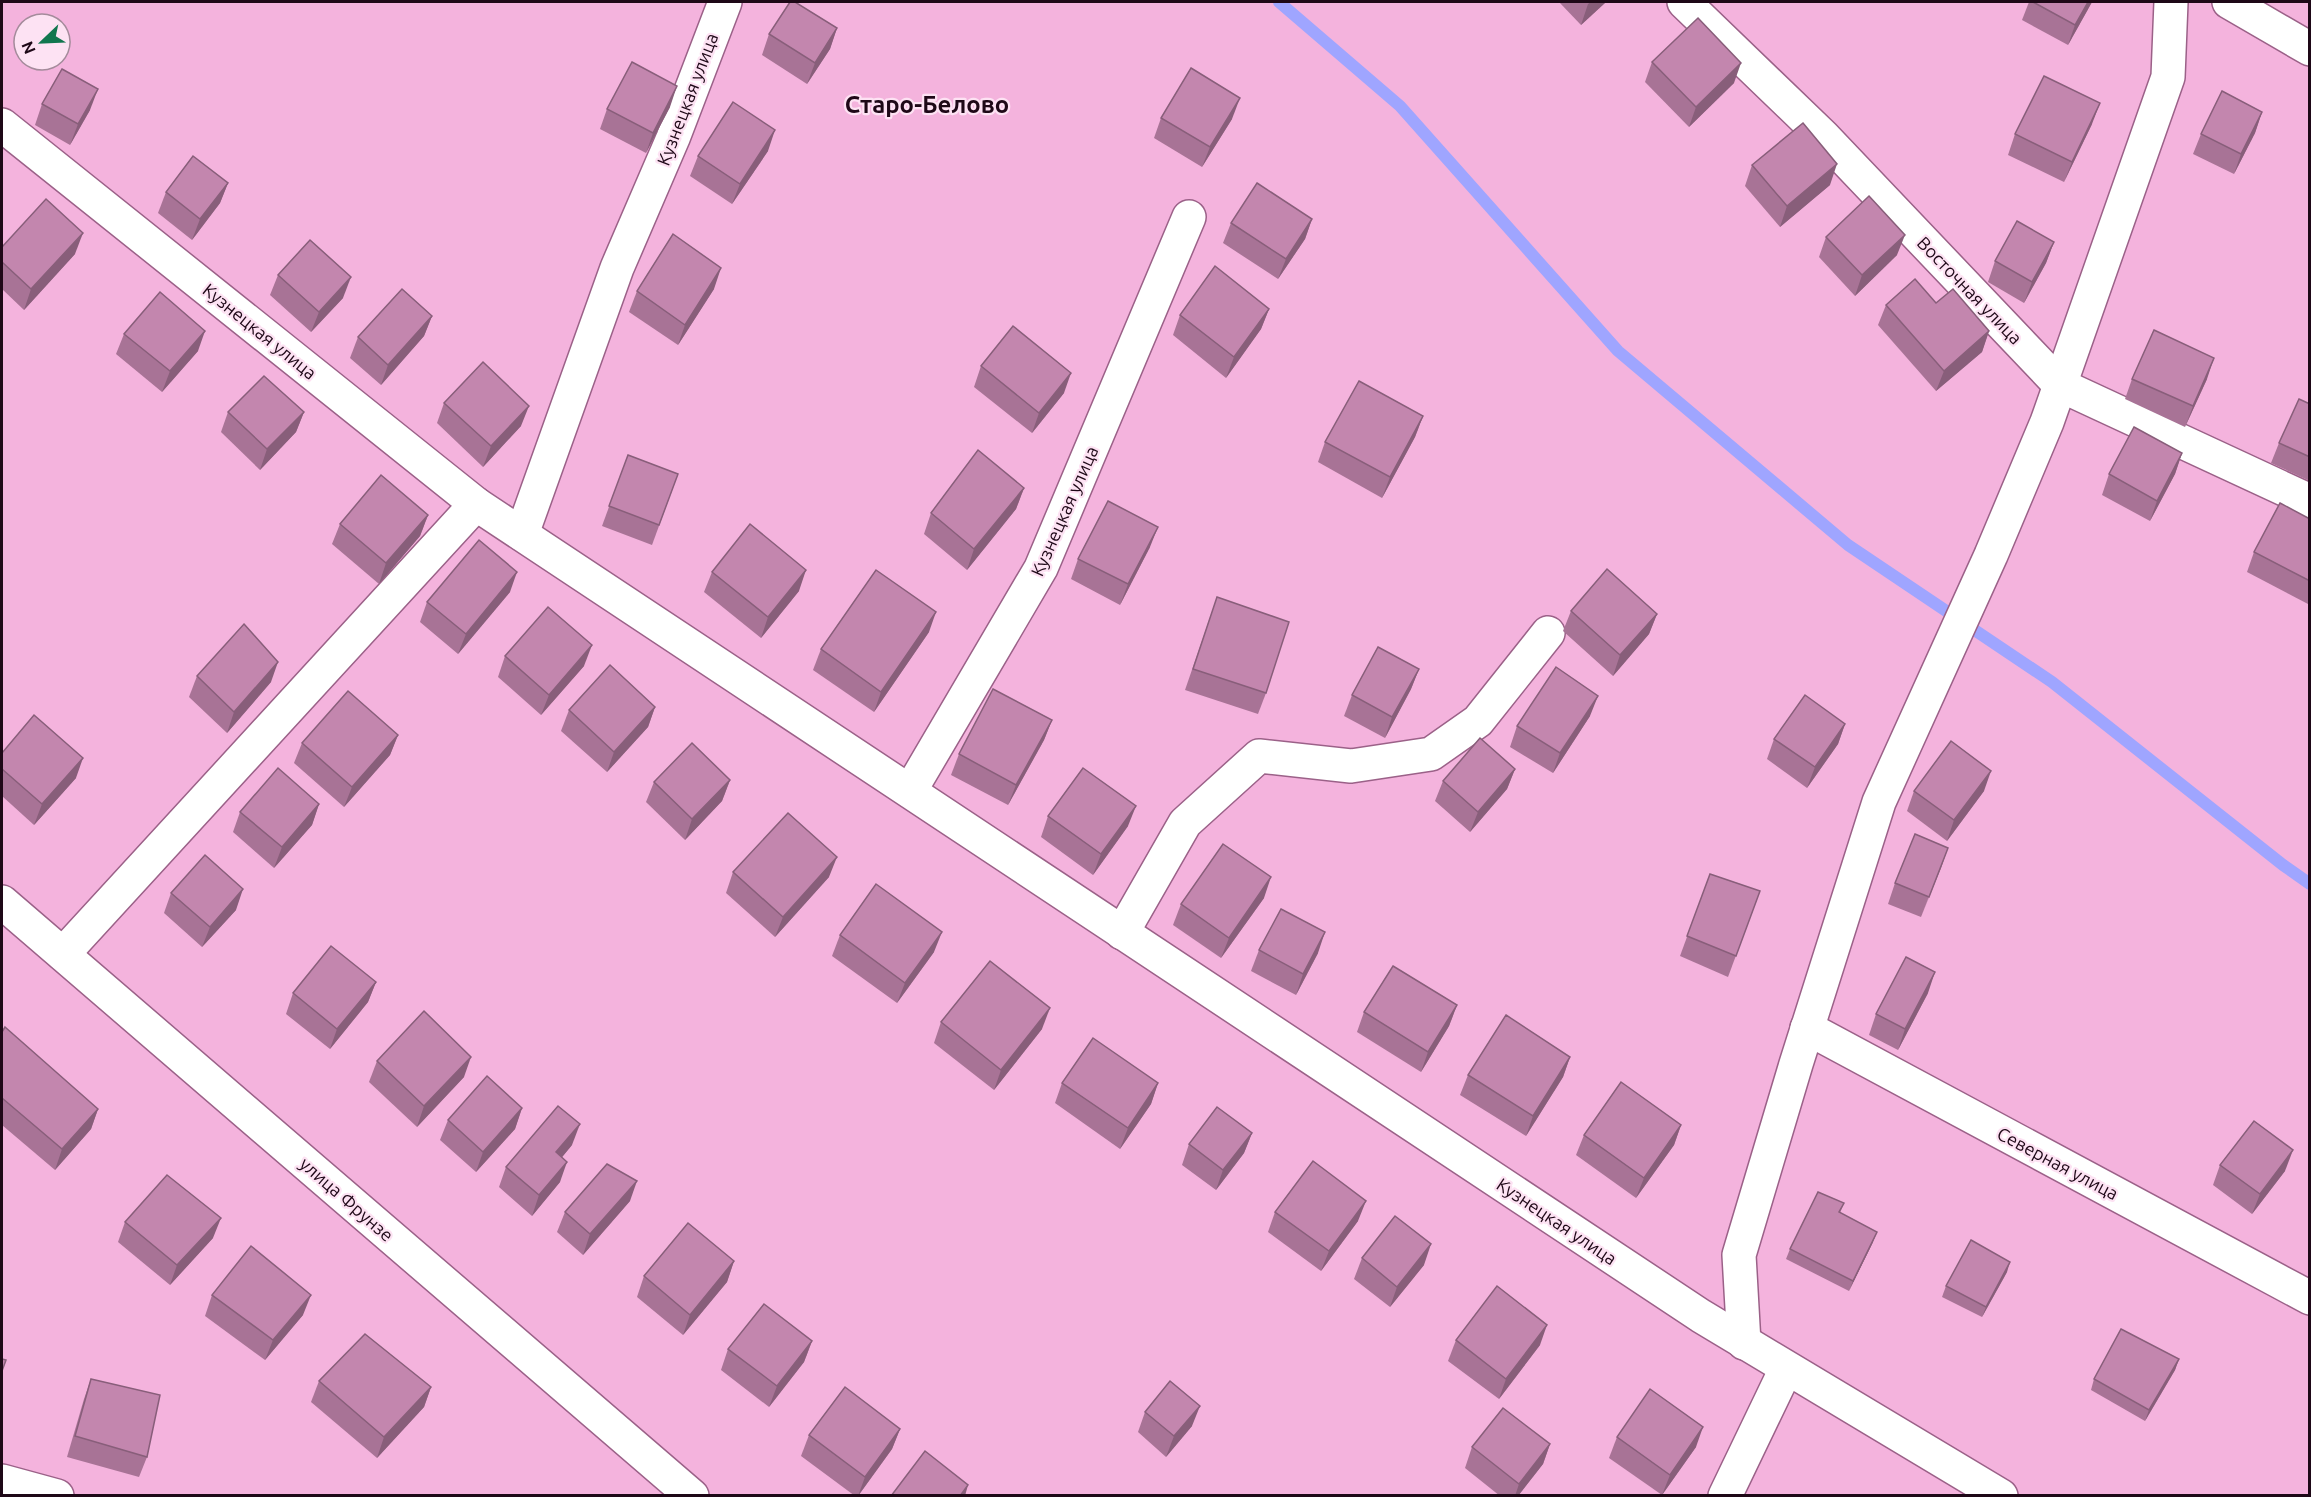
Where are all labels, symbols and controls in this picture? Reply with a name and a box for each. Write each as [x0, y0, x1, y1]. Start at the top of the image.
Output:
north arrow [12, 12, 72, 72]
street label: Кузнецкая улица [653, 30, 721, 168]
text: N [18, 39, 39, 57]
district label: Старо-Белово [845, 91, 1009, 118]
street label: Восточная улица [1914, 232, 2026, 348]
street label: Кузнецкая улица [199, 279, 321, 383]
street label: Кузнецкая улица [1026, 443, 1102, 579]
street label: Северная улица [1994, 1123, 2122, 1203]
street label: улица Фрунзе [296, 1153, 398, 1245]
street label: Кузнецкая улица [1493, 1174, 1621, 1268]

